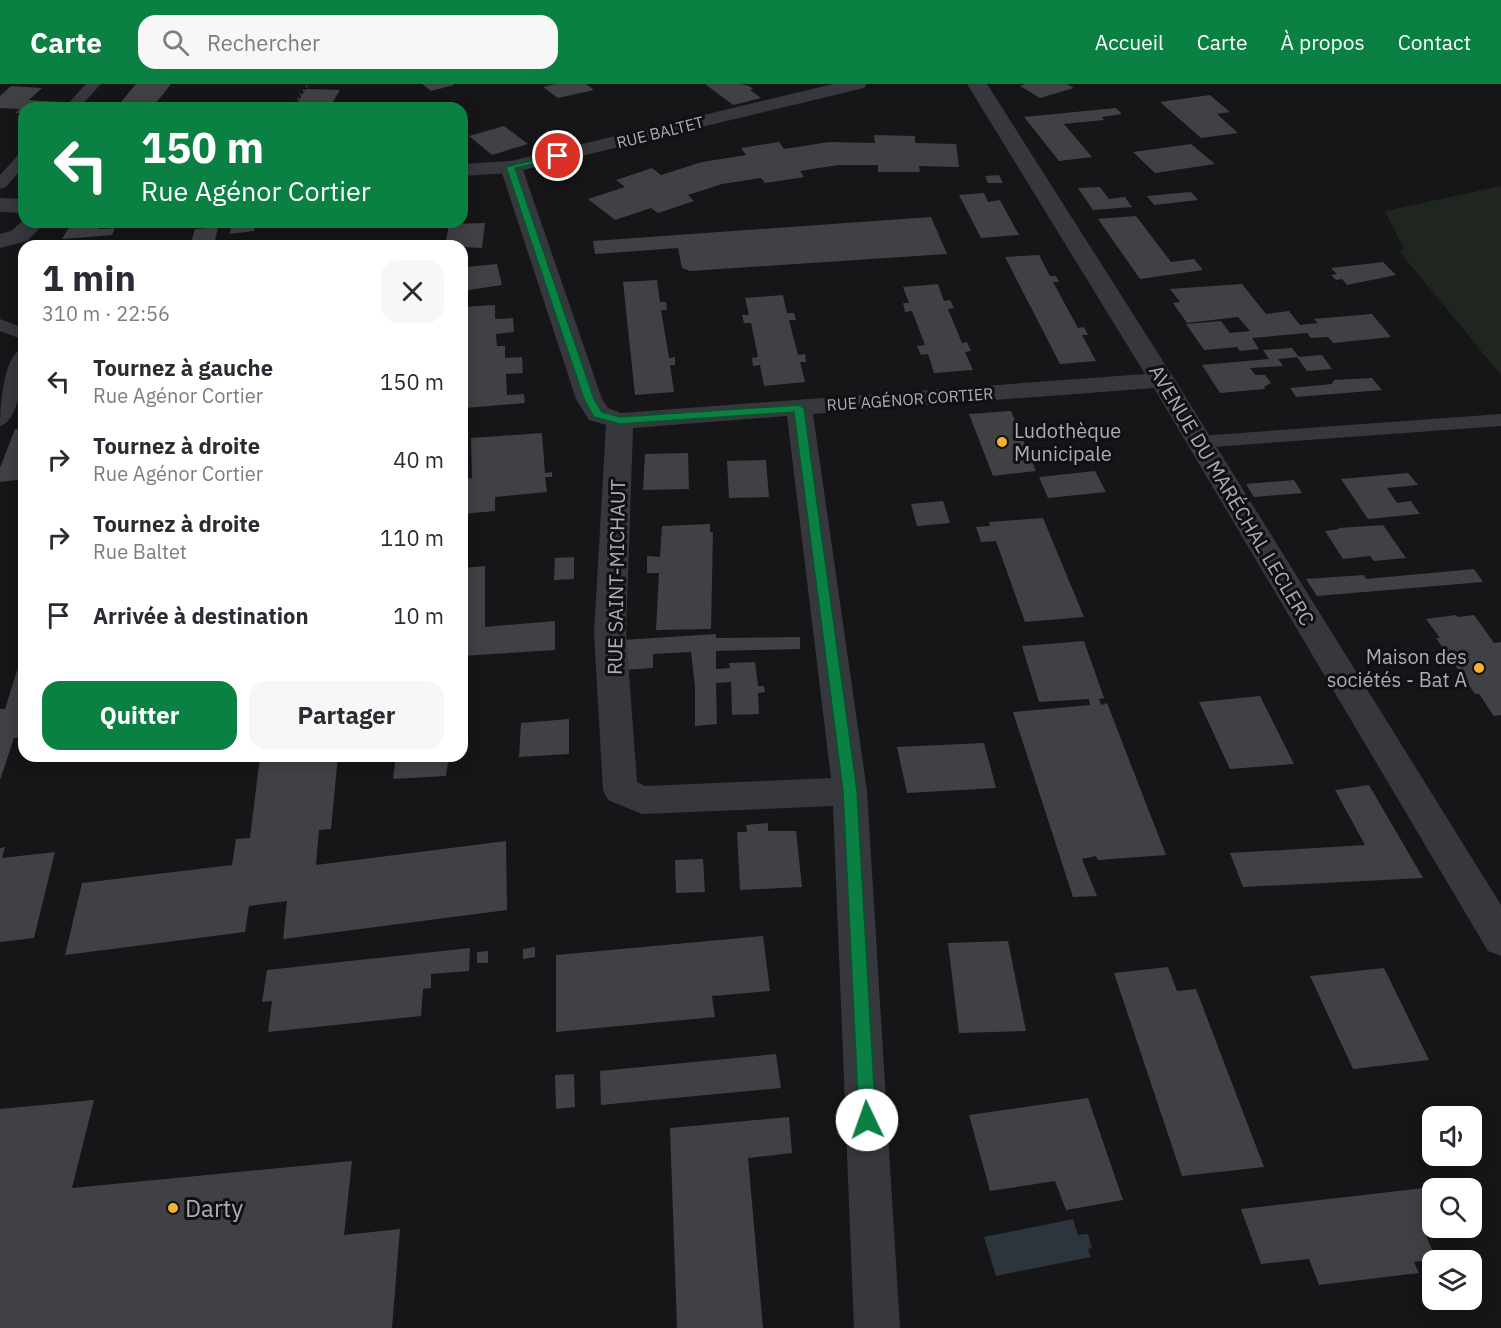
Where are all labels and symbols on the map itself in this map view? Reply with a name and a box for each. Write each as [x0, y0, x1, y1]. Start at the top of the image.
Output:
street label: RUE BALTET [614, 112, 706, 152]
pin [532, 130, 583, 181]
street label: AVENUE DU MARÉCHAL LECLERC [1143, 359, 1321, 631]
street label: RUE AGÉNOR CORTIER [826, 382, 994, 415]
place label: Ludothèque Municipale [1014, 417, 1121, 467]
marker: Ludothèque Municipale [995, 435, 1009, 449]
street label: RUE SAINT-MICHAUT [601, 479, 631, 675]
place label: Maison des sociétés - Bat A [1327, 643, 1467, 693]
marker: Maison des sociétés - Bat A [1472, 661, 1486, 675]
position arrow [835, 1088, 899, 1152]
place label: Darty [185, 1192, 243, 1224]
marker: Darty [166, 1201, 180, 1215]

